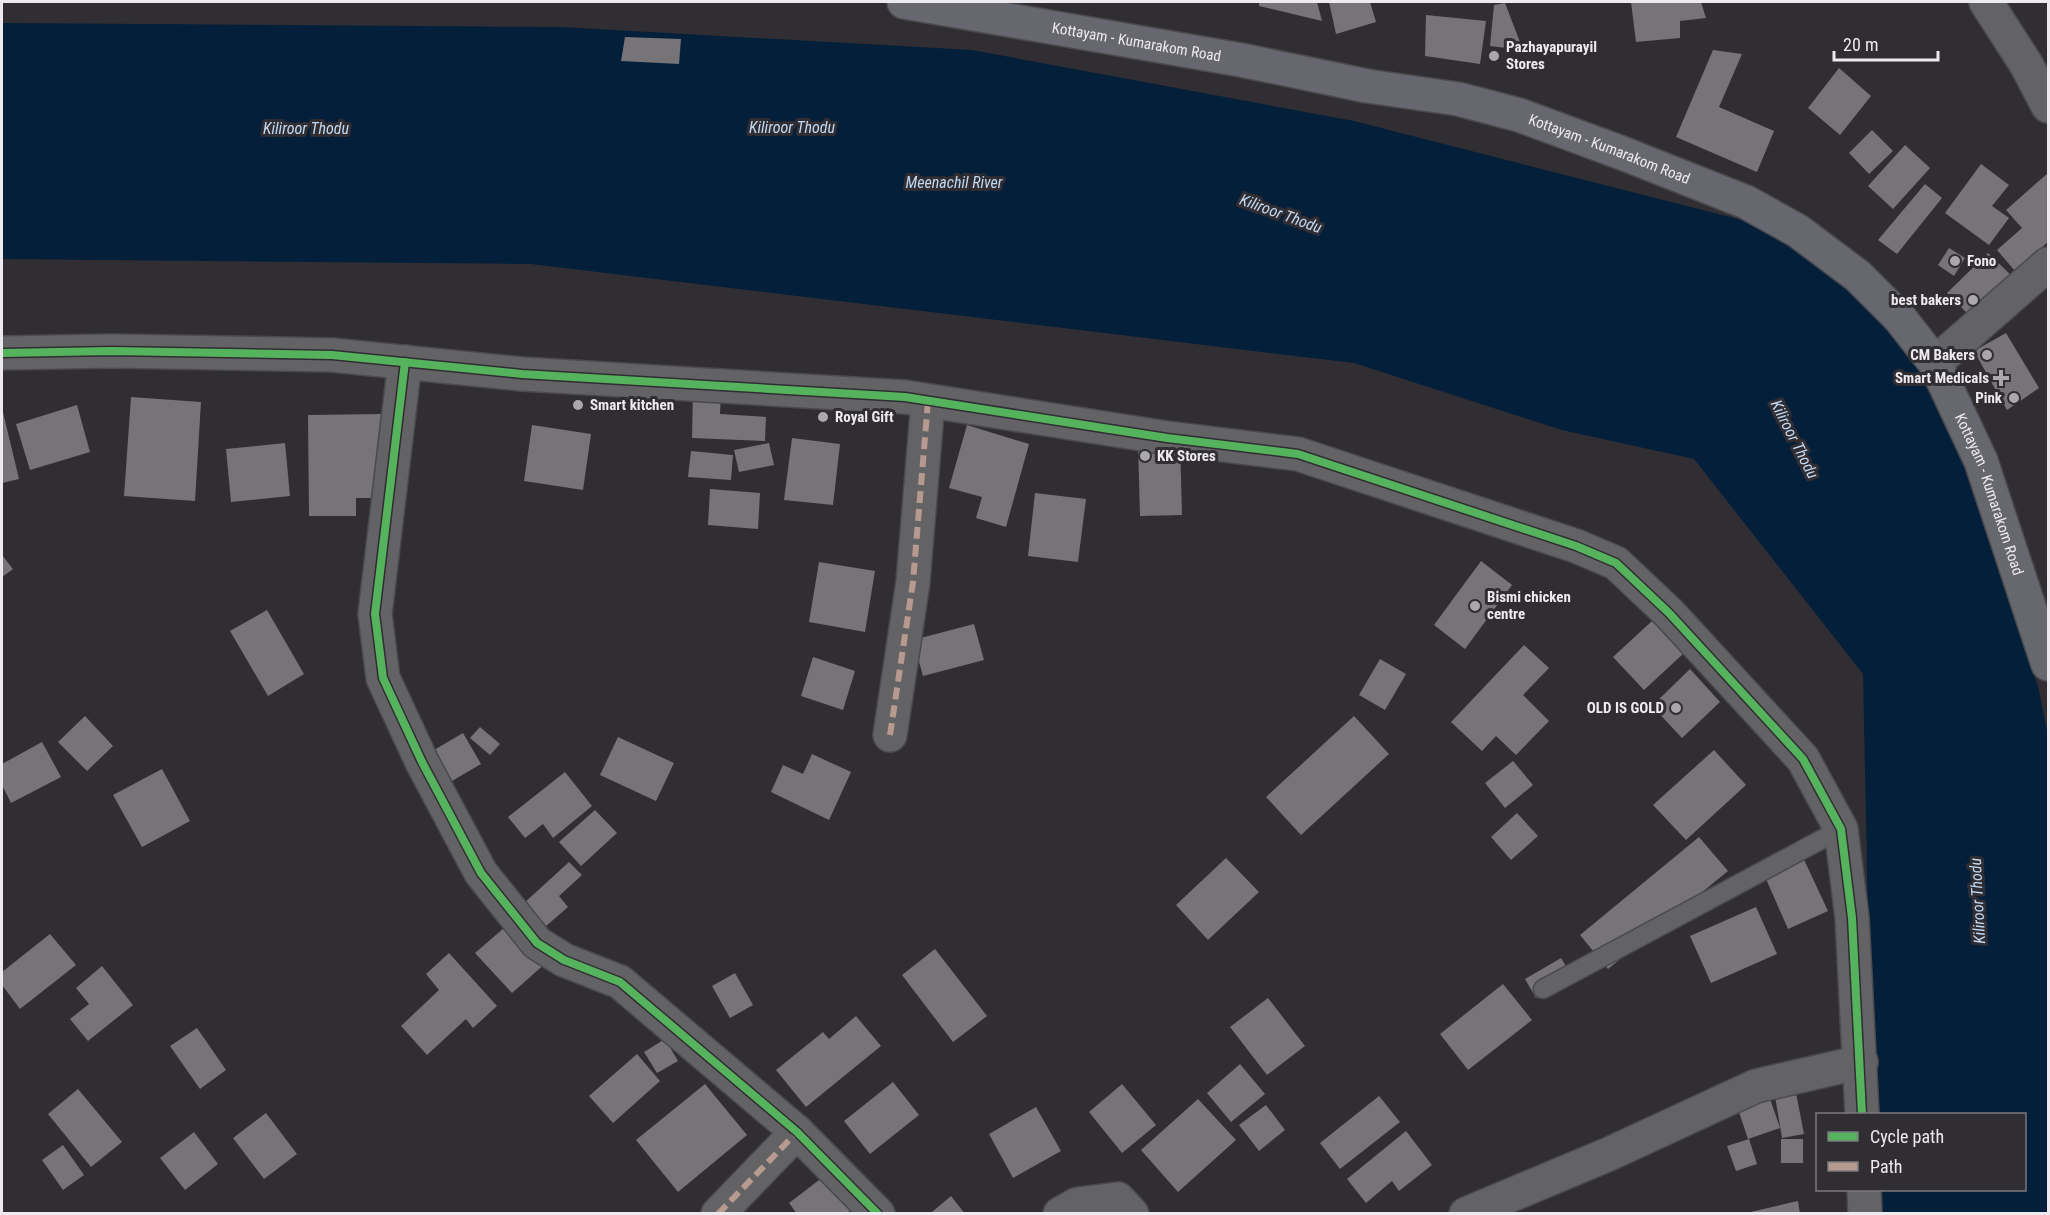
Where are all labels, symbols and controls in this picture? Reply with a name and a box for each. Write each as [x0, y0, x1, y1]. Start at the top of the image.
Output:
street label: Kottayam - Kumarakom Road [1051, 19, 1222, 65]
scale bar [1834, 24, 1938, 62]
text: 20 m [1843, 34, 1878, 55]
place label: Pazhayapurayil Stores [1506, 38, 1597, 73]
marker: Pazhayapurayil Stores [1487, 49, 1501, 63]
street label: Kottayam - Kumarakom Road [1526, 110, 1692, 188]
water label: Kiliroor Thodu [749, 118, 835, 137]
water label: Kiliroor Thodu [263, 119, 349, 138]
water label: Meenachil River [906, 173, 1004, 192]
water label: Kiliroor Thodu [1237, 190, 1325, 237]
place label: Fono [1967, 252, 1996, 270]
marker: Fono [1948, 254, 1962, 268]
place label: best bakers [1891, 291, 1961, 309]
marker: best bakers [1966, 293, 1980, 307]
place label: CM Bakers [1910, 346, 1975, 364]
marker: CM Bakers [1980, 348, 1994, 362]
place label: Smart Medicals [1895, 369, 1989, 387]
marker: Smart Medicals [1994, 371, 2008, 385]
place label: Pink [1975, 389, 2003, 407]
marker: Pink [2007, 391, 2021, 405]
place label: Smart kitchen [590, 396, 674, 414]
water label: Kiliroor Thodu [1767, 397, 1823, 482]
marker: Smart kitchen [571, 398, 585, 412]
place label: Royal Gift [835, 408, 894, 426]
marker: Royal Gift [816, 410, 830, 424]
street label: Kottayam - Kumarakom Road [1951, 411, 2027, 577]
place label: KK Stores [1157, 447, 1216, 465]
marker: KK Stores [1138, 449, 1152, 463]
place label: Bismi chicken centre [1487, 588, 1571, 623]
marker: Bismi chicken centre [1468, 599, 1482, 613]
place label: OLD IS GOLD [1587, 699, 1664, 717]
marker: OLD IS GOLD [1669, 701, 1683, 715]
water label: Kiliroor Thodu [1966, 857, 1989, 944]
legend [1816, 1113, 2026, 1191]
text: Cycle path [1870, 1126, 1944, 1147]
text: Path [1870, 1156, 1903, 1177]

